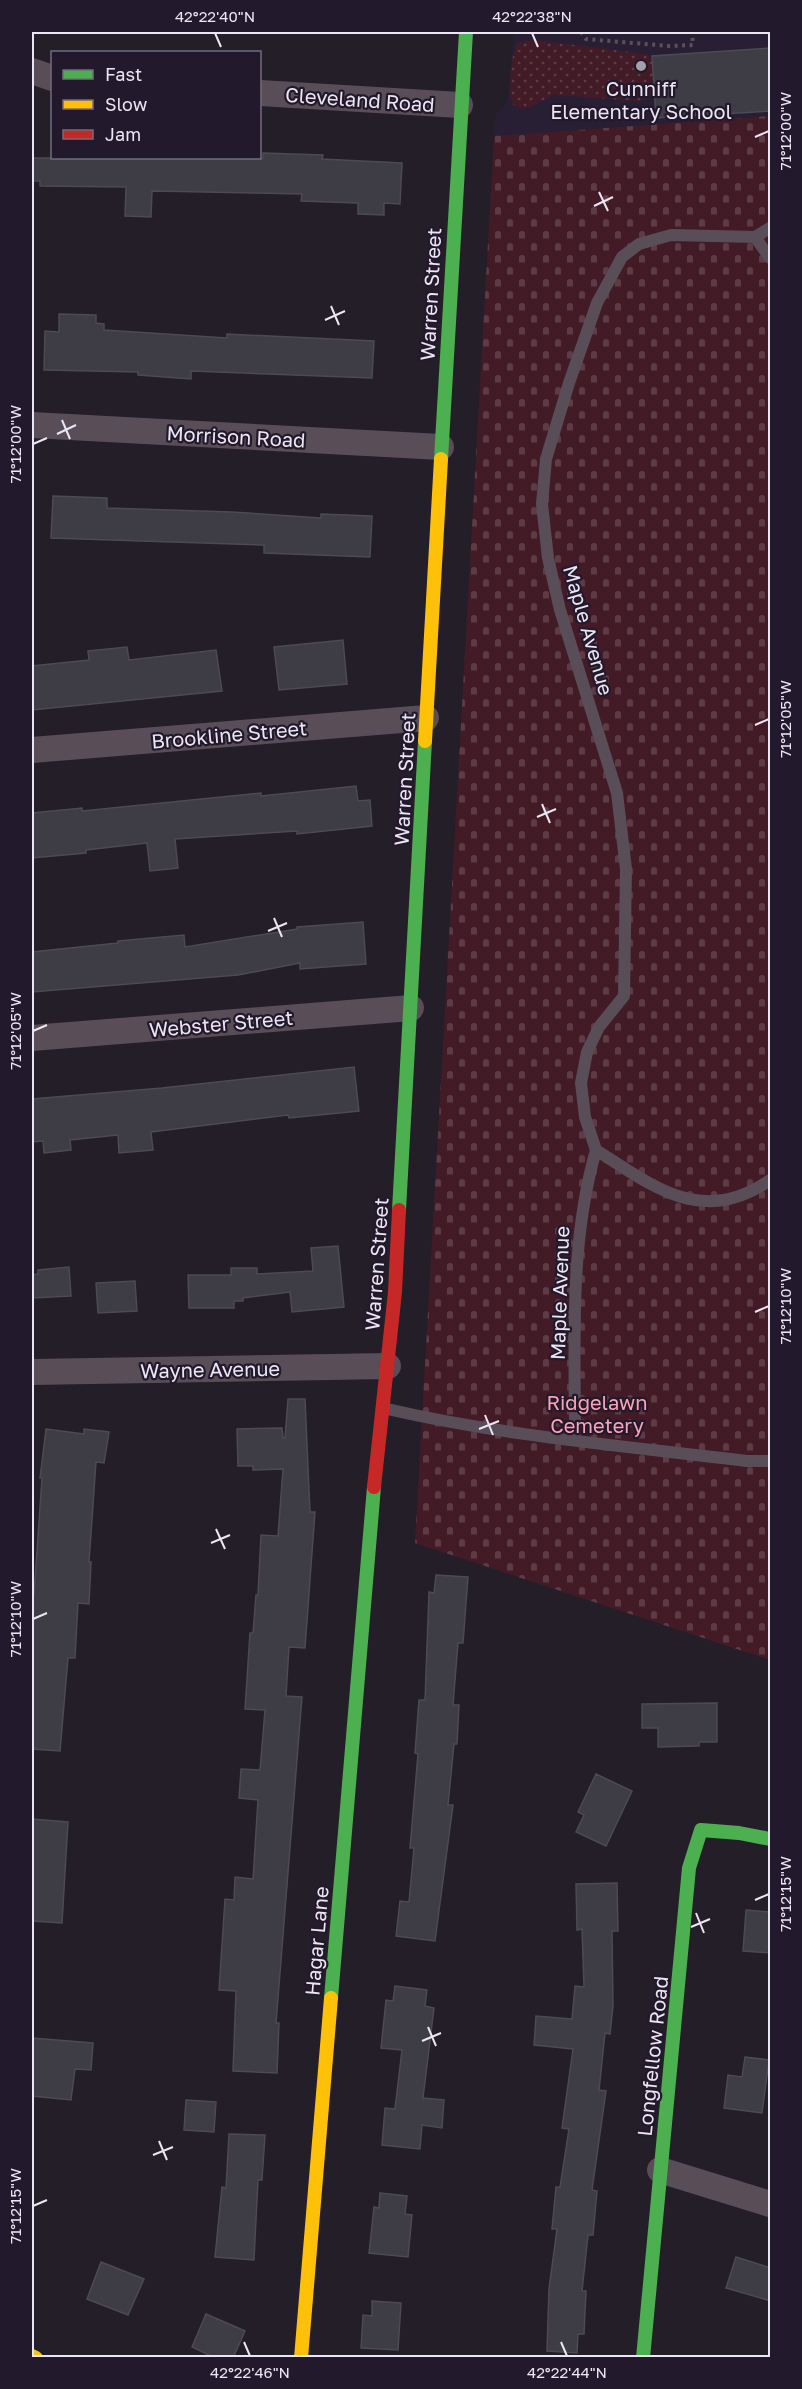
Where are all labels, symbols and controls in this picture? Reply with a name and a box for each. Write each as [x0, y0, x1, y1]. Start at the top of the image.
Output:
text: 42°22'40"N [175, 7, 255, 25]
text: 42°22'38"N [492, 7, 572, 25]
legend [51, 51, 261, 159]
marker: Cunniff Elementary School [634, 59, 648, 73]
text: Fast [105, 63, 142, 85]
place label: Cunniff Elementary School [550, 76, 732, 123]
street label: Cleveland Road [284, 82, 436, 116]
text: 71°12'00"W [776, 92, 794, 170]
text: Slow [105, 93, 148, 115]
text: Jam [105, 123, 141, 145]
street label: Warren Street [415, 227, 445, 361]
text: 71°12'00"W [6, 405, 24, 483]
street label: Morrison Road [166, 420, 306, 452]
street label: Maple Avenue [559, 562, 619, 698]
text: 71°12'05"W [776, 680, 794, 758]
street label: Warren Street [389, 712, 419, 846]
street label: Brookline Street [150, 715, 308, 753]
text: 71°12'05"W [6, 992, 24, 1070]
street label: Webster Street [148, 1005, 294, 1041]
street label: Warren Street [359, 1197, 393, 1331]
street label: Maple Avenue [545, 1226, 573, 1360]
text: 71°12'10"W [776, 1268, 794, 1344]
street label: Wayne Avenue [140, 1356, 280, 1382]
park label: Ridgelawn Cemetery [546, 1390, 648, 1437]
text: 71°12'10"W [6, 1581, 24, 1657]
text: 71°12'15"W [776, 1856, 794, 1932]
street label: Hagar Lane [299, 1885, 333, 1997]
street label: Longfellow Road [632, 1975, 672, 2137]
text: 71°12'15"W [6, 2168, 24, 2244]
text: 42°22'46"N [210, 2363, 290, 2381]
text: 42°22'44"N [527, 2363, 607, 2381]

